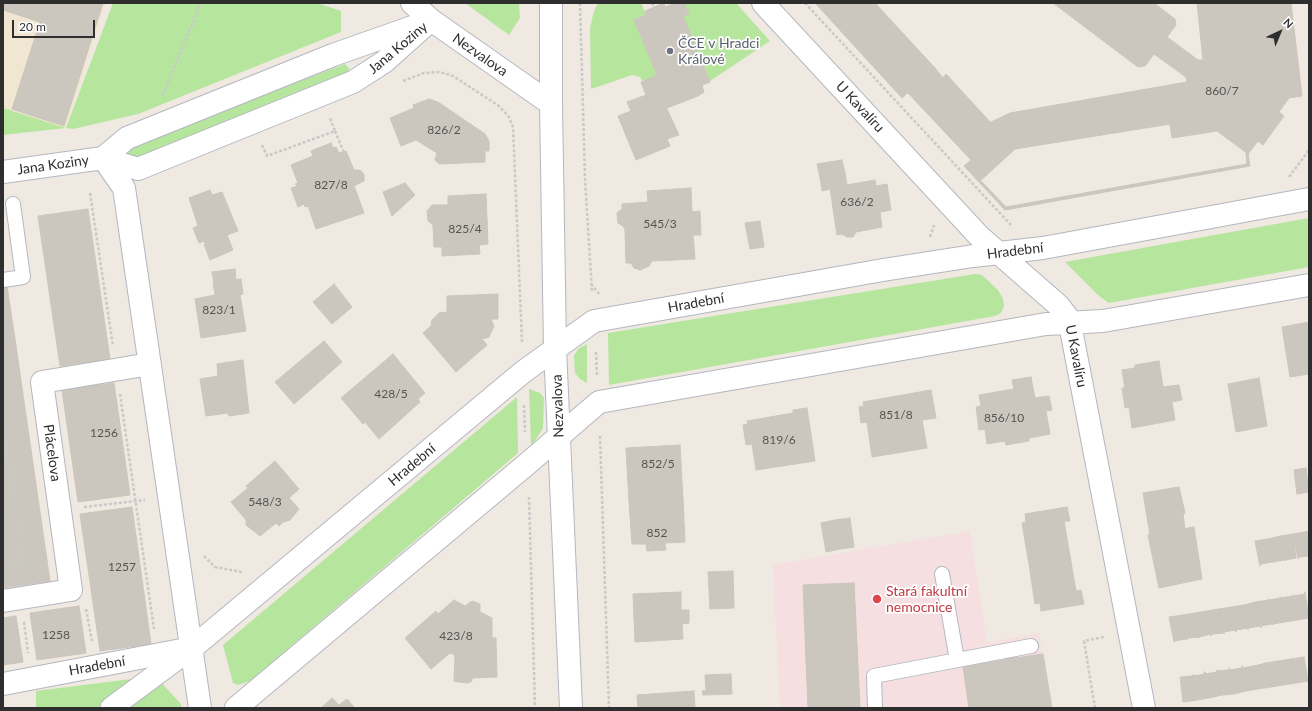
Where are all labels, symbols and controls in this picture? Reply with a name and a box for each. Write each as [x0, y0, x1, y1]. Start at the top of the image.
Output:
scale bar [14, 12, 97, 38]
north arrow [1260, 12, 1300, 52]
text: N [1281, 15, 1296, 31]
street label: Jana Koziny [365, 18, 431, 78]
text: 20 m [19, 19, 46, 34]
street label: Nezvalova [449, 30, 511, 80]
place label: ČCE v Hradci Králové [678, 35, 759, 68]
marker: ČCE v Hradci Králové [665, 46, 675, 56]
street label: U Kavalíru [832, 78, 888, 136]
house number: 860/7 [1205, 84, 1239, 98]
house number: 826/2 [427, 123, 461, 137]
street label: Jana Koziny [16, 152, 90, 178]
house number: 827/8 [314, 178, 348, 192]
house number: 636/2 [840, 195, 874, 209]
house number: 545/3 [643, 217, 677, 231]
house number: 825/4 [448, 222, 482, 236]
street label: Hradební [986, 239, 1044, 263]
street label: Hradební [667, 290, 725, 316]
house number: 823/1 [202, 303, 236, 317]
street label: U Kavalíru [1062, 323, 1090, 389]
street label: Nezvalova [549, 374, 567, 438]
house number: 428/5 [374, 387, 408, 401]
house number: 851/8 [879, 408, 913, 422]
house number: 856/10 [984, 411, 1024, 425]
street label: Plácelova [40, 423, 64, 483]
house number: 1256 [90, 426, 118, 440]
house number: 819/6 [762, 433, 796, 447]
street label: Hradební [385, 440, 439, 490]
house number: 852/5 [641, 457, 675, 471]
house number: 548/3 [248, 495, 282, 509]
house number: 852 [647, 526, 667, 540]
house number: 1257 [108, 560, 136, 574]
place label: Stará fakultní nemocnice [886, 583, 967, 616]
marker: Stará fakultní nemocnice [871, 593, 883, 605]
house number: 1258 [42, 628, 70, 642]
house number: 423/8 [439, 629, 473, 643]
street label: Hradební [68, 653, 126, 679]

